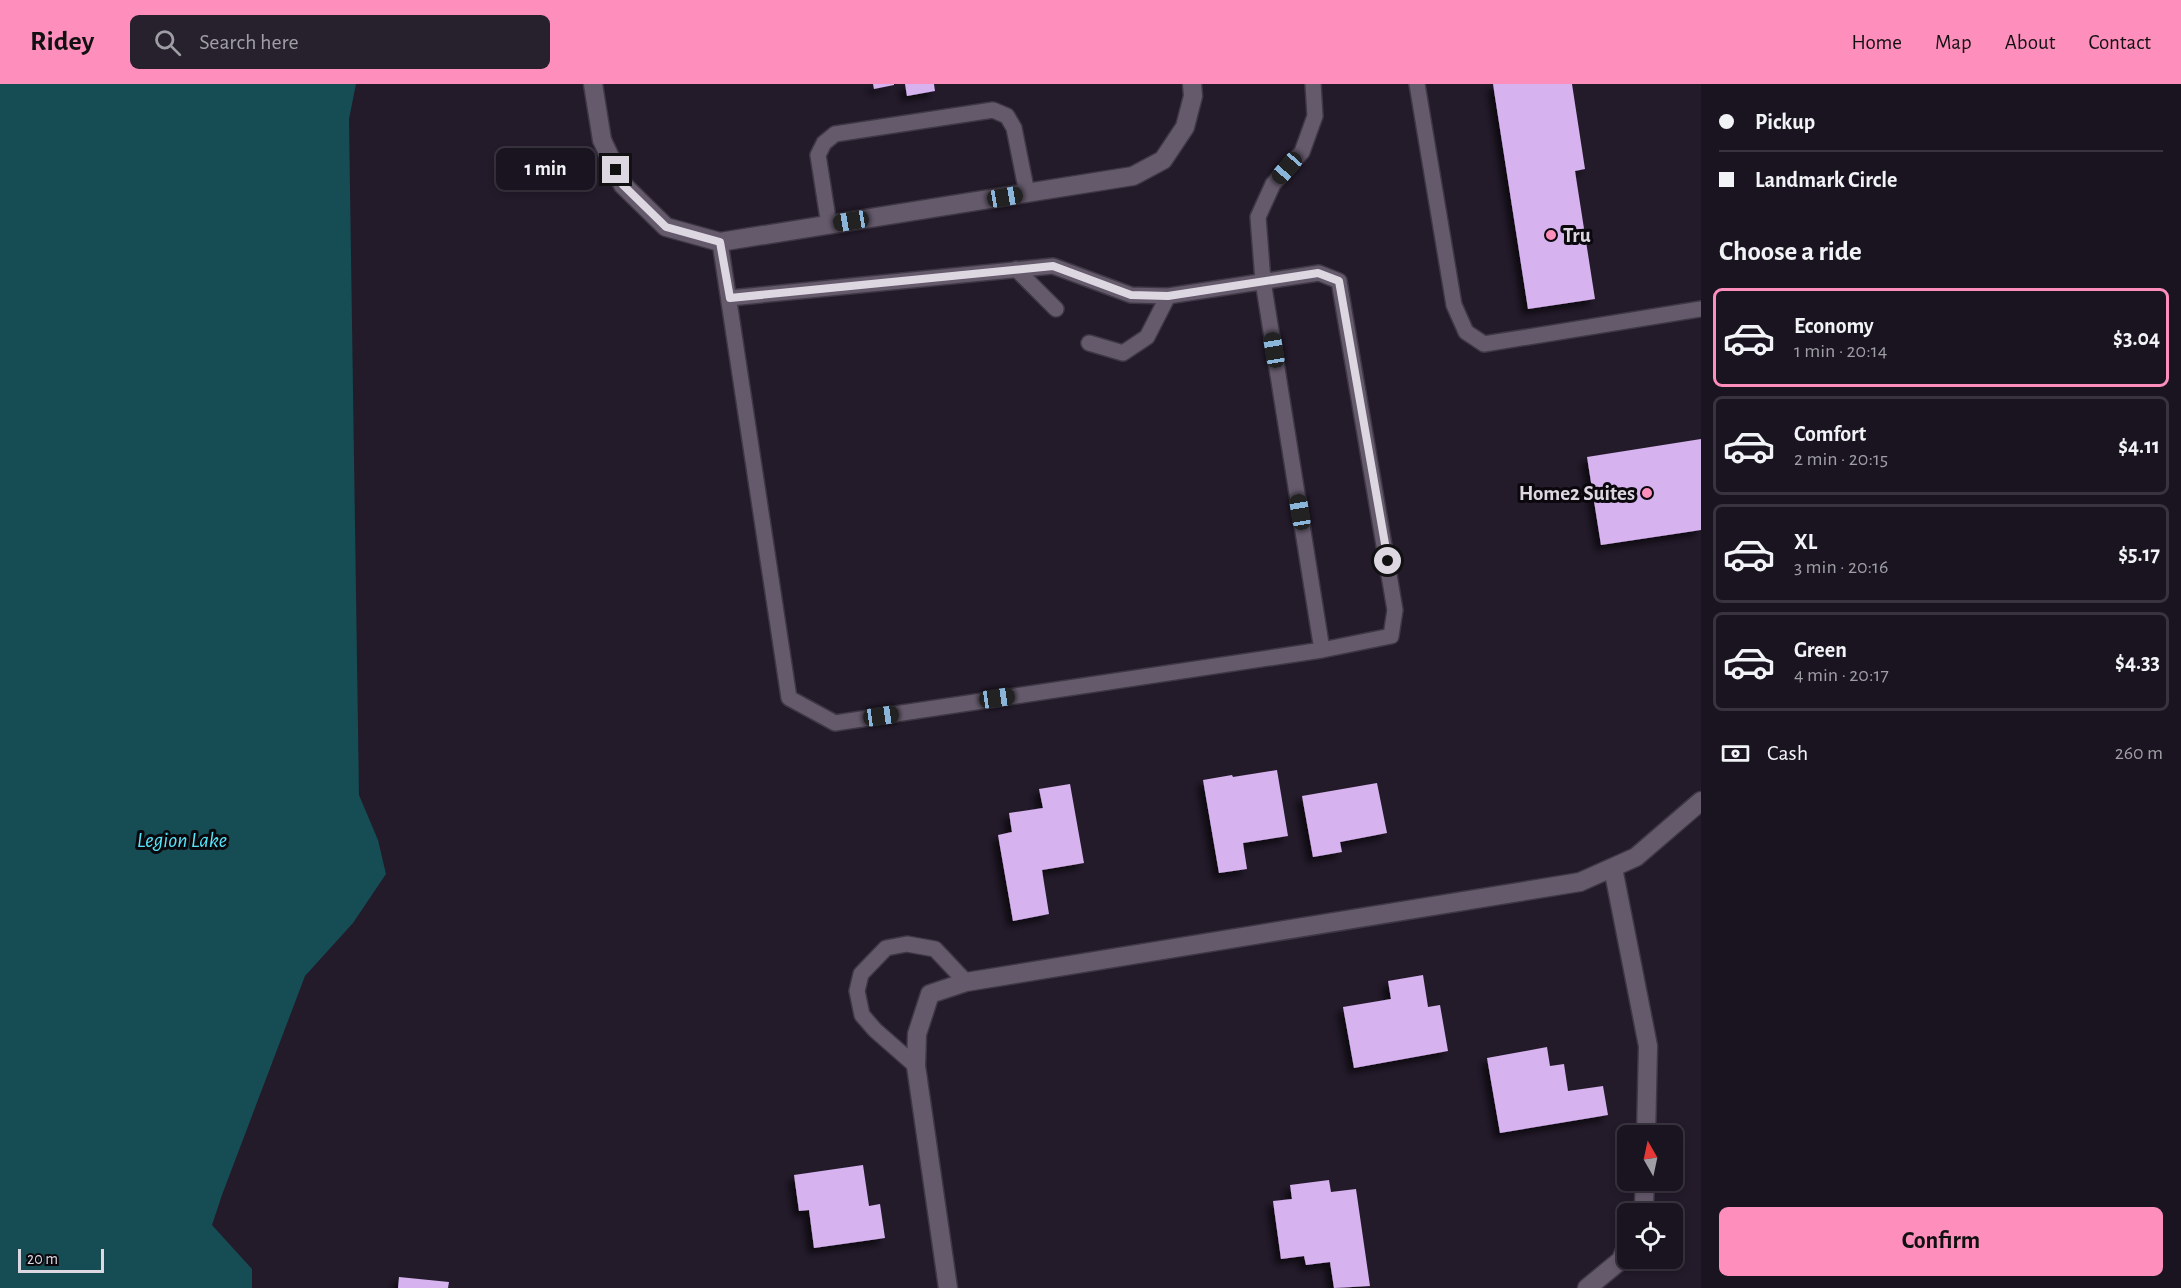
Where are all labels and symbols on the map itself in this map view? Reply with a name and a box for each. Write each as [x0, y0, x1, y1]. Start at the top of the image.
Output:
callout: 1 min [496, 149, 595, 191]
car [1268, 149, 1306, 187]
route end [602, 156, 629, 183]
car [986, 185, 1024, 209]
car [832, 209, 870, 233]
place label: Tru [1563, 225, 1591, 246]
marker: Tru [1544, 228, 1558, 242]
car [1262, 331, 1286, 369]
place label: Home2 Suites [1519, 483, 1635, 504]
marker: Home2 Suites [1640, 486, 1654, 500]
car [1288, 493, 1312, 531]
route start [1374, 547, 1401, 574]
car [978, 687, 1016, 709]
car [862, 705, 900, 727]
water label: Legion Lake [137, 829, 227, 851]
north arrow [1617, 1125, 1683, 1191]
scale bar [18, 1246, 104, 1274]

